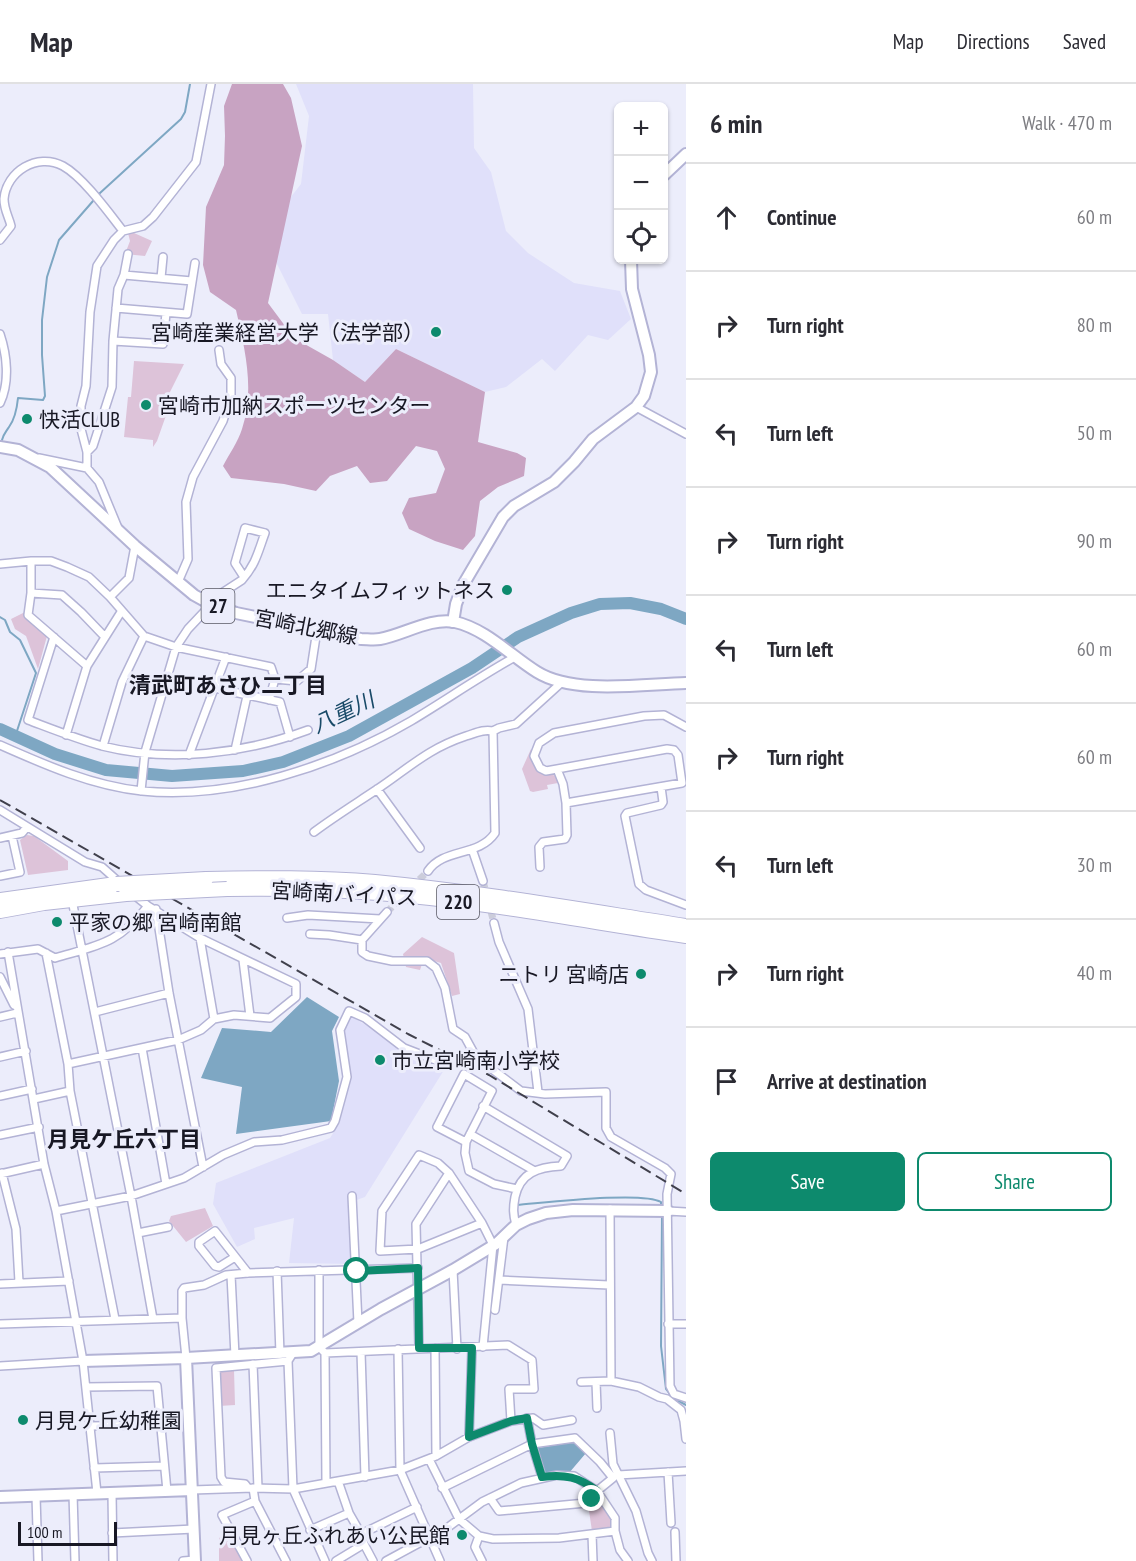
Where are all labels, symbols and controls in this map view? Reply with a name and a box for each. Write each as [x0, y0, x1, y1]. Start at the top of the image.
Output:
text: Map [30, 23, 73, 60]
text: Map [893, 28, 924, 55]
text: Directions [957, 28, 1030, 55]
text: Saved [1063, 28, 1106, 55]
map controls [614, 102, 668, 264]
button: + [614, 102, 668, 156]
text: 6 min [710, 107, 763, 140]
text: Walk · 470 m [1022, 110, 1112, 136]
button: − [614, 156, 668, 210]
icon: ahead [710, 201, 743, 234]
text: Continue [767, 203, 837, 231]
text: 60 m [1077, 204, 1112, 230]
button: locate [614, 210, 668, 264]
icon: right [710, 309, 743, 342]
text: Turn right [767, 311, 844, 339]
text: 80 m [1077, 312, 1112, 338]
place label: 宮崎産業経営大学（法学部） [151, 319, 424, 346]
marker: 宮崎産業経営大学（法学部） [429, 325, 443, 339]
place label: 宮崎市加納スポーツセンター [158, 392, 431, 419]
marker: 宮崎市加納スポーツセンター [139, 398, 153, 412]
place label: 快活CLUB [39, 406, 120, 433]
marker: 快活CLUB [20, 412, 34, 426]
icon: left [710, 417, 743, 450]
text: Turn left [767, 419, 833, 447]
text: 50 m [1077, 420, 1112, 446]
icon: right [710, 525, 743, 558]
text: Turn right [767, 527, 844, 555]
text: 90 m [1077, 528, 1112, 554]
place label: エニタイムフィットネス [266, 577, 495, 604]
marker: エニタイムフィットネス [500, 583, 514, 597]
road number: 27 [202, 589, 234, 623]
street label: 宮崎北郷線 [252, 604, 360, 650]
icon: left [710, 633, 743, 666]
text: Turn left [767, 635, 833, 663]
text: 60 m [1077, 636, 1112, 662]
district label: 清武町あさひ二丁目 [129, 671, 327, 699]
water label: 八重川 [307, 685, 381, 739]
icon: right [710, 741, 743, 774]
text: Turn right [767, 743, 844, 771]
text: 60 m [1077, 744, 1112, 770]
icon: left [710, 849, 743, 882]
text: Turn left [767, 851, 833, 879]
text: 30 m [1077, 852, 1112, 878]
street label: 宮崎南バイパス [270, 877, 418, 911]
road number: 220 [437, 885, 479, 919]
place label: 平家の郷 宮崎南館 [69, 909, 241, 936]
marker: 平家の郷 宮崎南館 [50, 915, 64, 929]
icon: right [710, 957, 743, 990]
text: Turn right [767, 959, 844, 987]
text: 40 m [1077, 960, 1112, 986]
place label: ニトリ 宮崎店 [499, 961, 629, 988]
marker: ニトリ 宮崎店 [634, 967, 648, 981]
place label: 市立宮崎南小学校 [392, 1047, 560, 1074]
marker: 市立宮崎南小学校 [373, 1053, 387, 1067]
icon: arrive [710, 1065, 743, 1098]
text: Arrive at destination [767, 1067, 927, 1095]
district label: 月見ケ丘六丁目 [47, 1125, 201, 1153]
button: Save [710, 1152, 905, 1211]
button: Share [917, 1152, 1112, 1211]
route start [343, 1257, 369, 1283]
place label: 月見ケ丘幼稚園 [35, 1407, 182, 1434]
marker: 月見ケ丘幼稚園 [16, 1413, 30, 1427]
route end [578, 1485, 604, 1511]
scale bar [18, 1519, 117, 1546]
text: 100 m [27, 1522, 62, 1542]
place label: 月見ヶ丘ふれあい公民館 [219, 1522, 450, 1549]
marker: 月見ヶ丘ふれあい公民館 [455, 1528, 469, 1542]

